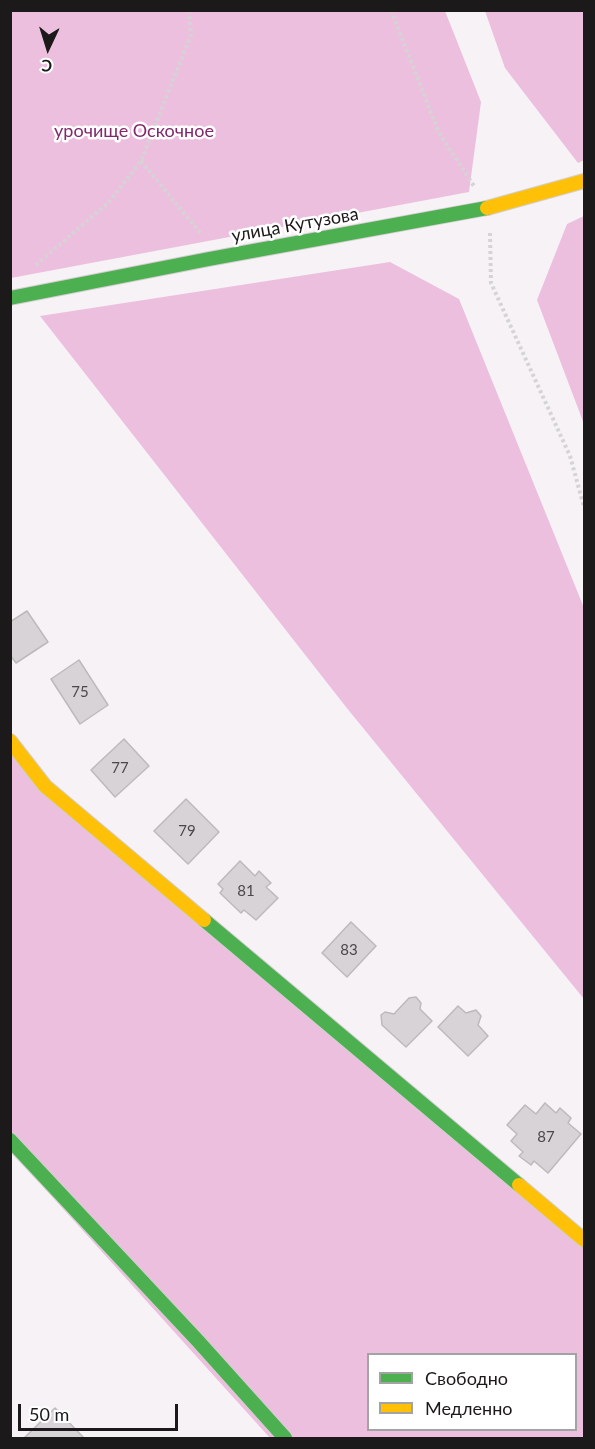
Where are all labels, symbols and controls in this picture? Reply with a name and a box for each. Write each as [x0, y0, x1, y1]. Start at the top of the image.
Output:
north arrow [18, 18, 78, 78]
text: С [41, 57, 53, 76]
park label: урочище Оскочное [54, 120, 214, 142]
street label: улица Кутузова [230, 203, 360, 247]
house number: 75 [71, 683, 89, 701]
house number: 77 [111, 759, 129, 777]
house number: 79 [178, 822, 196, 840]
house number: 81 [237, 882, 255, 900]
house number: 83 [340, 941, 358, 959]
house number: 87 [537, 1128, 555, 1146]
legend [367, 1353, 577, 1431]
text: Свободно [425, 1367, 508, 1389]
scale bar [21, 1392, 182, 1430]
text: Медленно [425, 1397, 513, 1419]
text: 50 m [29, 1403, 69, 1425]

